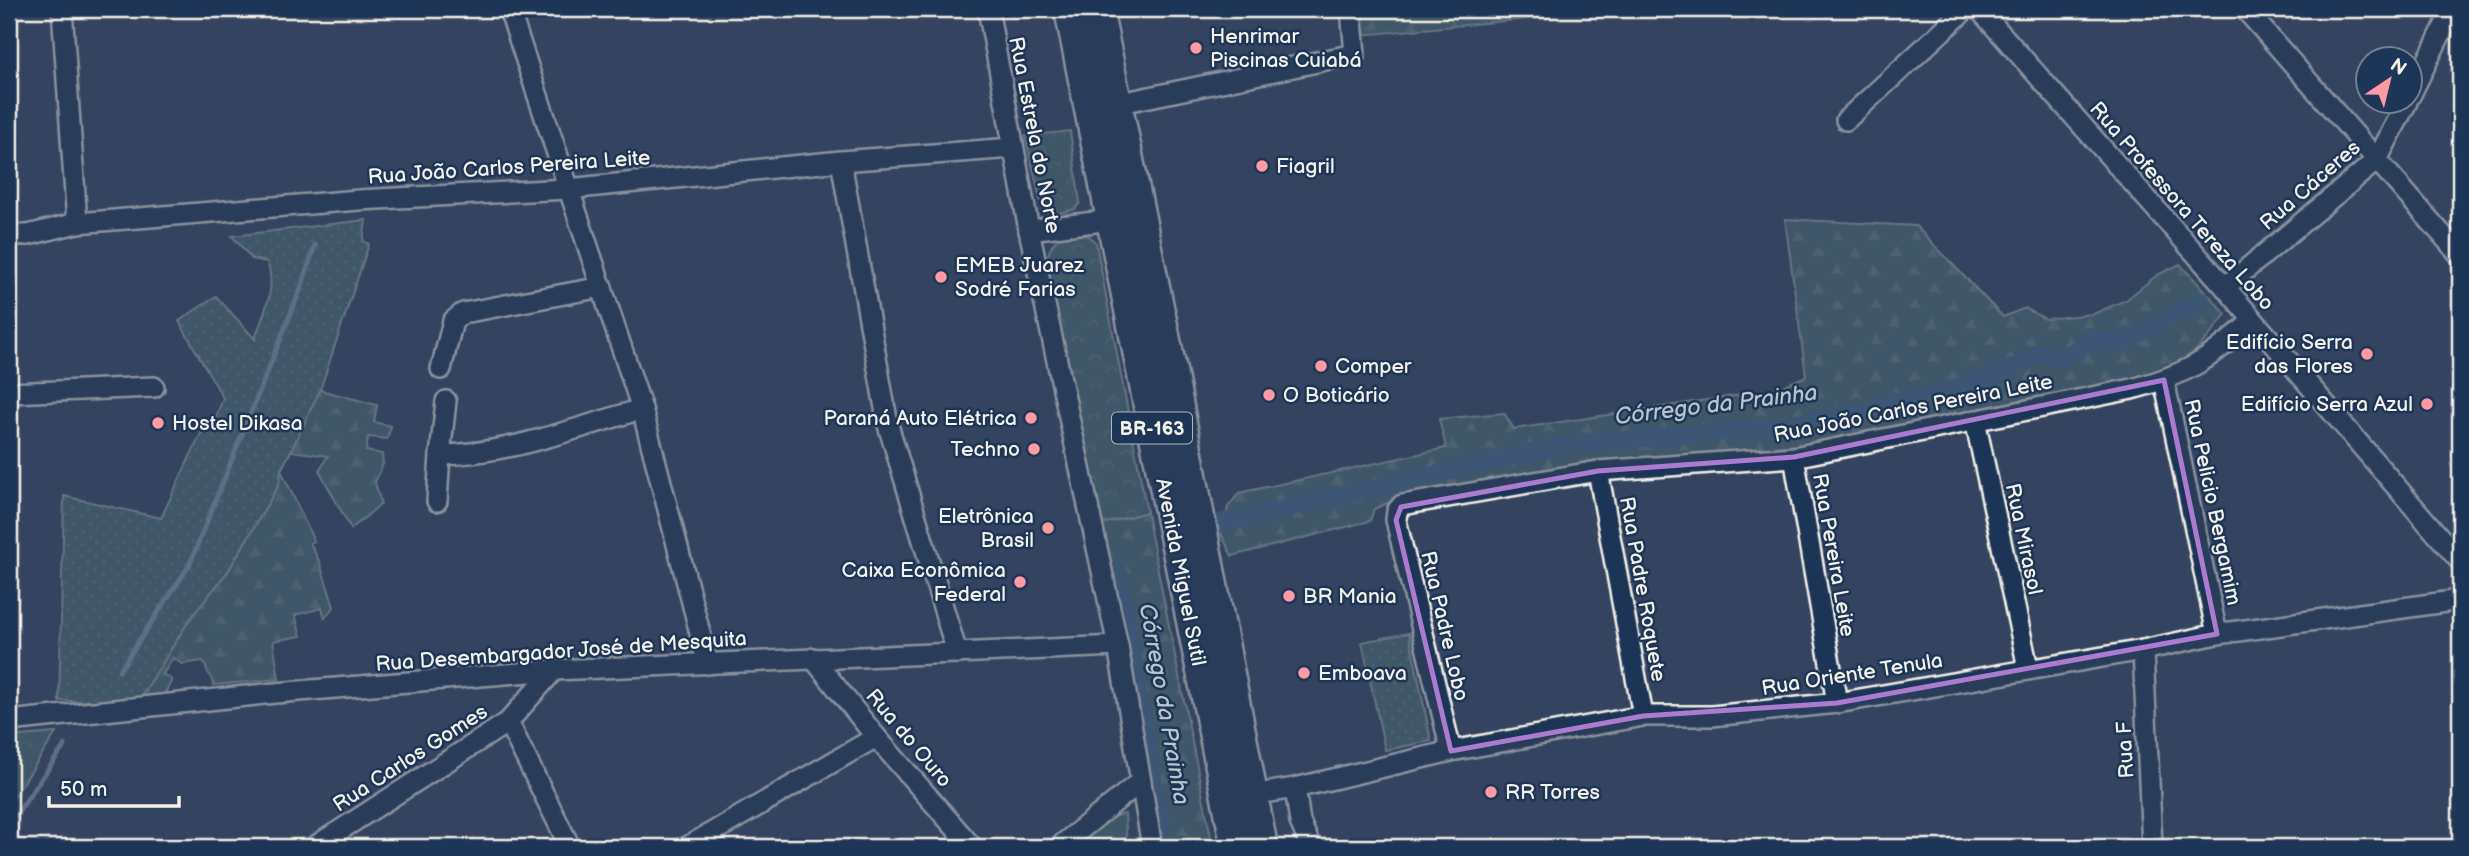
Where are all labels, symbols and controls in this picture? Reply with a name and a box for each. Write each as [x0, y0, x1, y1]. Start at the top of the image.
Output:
place label: Henrimar Piscinas Cuiabá [1210, 24, 1362, 73]
street label: Rua Estrela do Norte [1003, 35, 1066, 236]
marker: Henrimar Piscinas Cuiabá [1188, 40, 1204, 56]
north arrow [2354, 46, 2424, 116]
text: N [2385, 54, 2410, 81]
street label: Rua Professora Tereza Lobo [2084, 97, 2279, 316]
street label: Rua Cáceres [2255, 135, 2366, 236]
street label: Rua João Carlos Pereira Leite [367, 145, 651, 190]
place label: Fiagril [1276, 154, 1335, 179]
marker: Fiagril [1254, 158, 1270, 174]
place label: EMEB Juarez Sodré Farias [955, 253, 1085, 302]
marker: EMEB Juarez Sodré Farias [933, 269, 949, 285]
place label: Edifício Serra das Flores [2226, 330, 2353, 379]
marker: Edifício Serra das Flores [2359, 346, 2375, 362]
place label: Comper [1335, 354, 1412, 379]
marker: Comper [1313, 358, 1329, 374]
street label: Rua João Carlos Pereira Leite [1772, 369, 2054, 448]
water label: Córrego da Prainha [1613, 379, 1819, 431]
place label: O Boticário [1283, 383, 1390, 408]
marker: O Boticário [1261, 387, 1277, 403]
place label: Edifício Serra Azul [2241, 392, 2413, 417]
marker: Edifício Serra Azul [2419, 396, 2435, 412]
street label: Rua Pelicio Bergamim [2178, 397, 2247, 607]
place label: Paraná Auto Elétrica [824, 406, 1017, 431]
marker: Paraná Auto Elétrica [1023, 410, 1039, 426]
place label: Hostel Dikasa [172, 411, 303, 436]
road number: BR-163 [1112, 412, 1192, 444]
marker: Hostel Dikasa [150, 415, 166, 431]
place label: Techno [951, 437, 1020, 462]
marker: Techno [1026, 441, 1042, 457]
street label: Rua Pereira Leite [1807, 472, 1860, 639]
street label: Avenida Miguel Sutil [1150, 476, 1211, 668]
street label: Rua Mirasol [2000, 481, 2048, 597]
street label: Rua Padre Roquete [1614, 495, 1671, 683]
place label: Eletrônica Brasil [938, 504, 1034, 553]
marker: Eletrônica Brasil [1040, 520, 1056, 536]
street label: Rua Padre Lobo [1415, 549, 1474, 703]
place label: Caixa Econômica Federal [842, 558, 1006, 607]
marker: Caixa Econômica Federal [1012, 574, 1028, 590]
place label: BR Mania [1303, 584, 1397, 609]
marker: BR Mania [1281, 588, 1297, 604]
water label: Córrego da Prainha [1133, 601, 1196, 807]
street label: Rua Desembargador José de Mesquita [375, 626, 747, 677]
street label: Rua Oriente Tenula [1760, 648, 1944, 701]
place label: Emboava [1318, 661, 1407, 686]
marker: Emboava [1296, 665, 1312, 681]
street label: Rua do Ouro [860, 684, 957, 793]
street label: Rua Carlos Gomes [328, 699, 492, 818]
street label: Rua F [2112, 721, 2139, 779]
scale bar [49, 765, 178, 809]
text: 50 m [60, 777, 107, 802]
place label: RR Torres [1505, 780, 1600, 805]
marker: RR Torres [1483, 784, 1499, 800]

